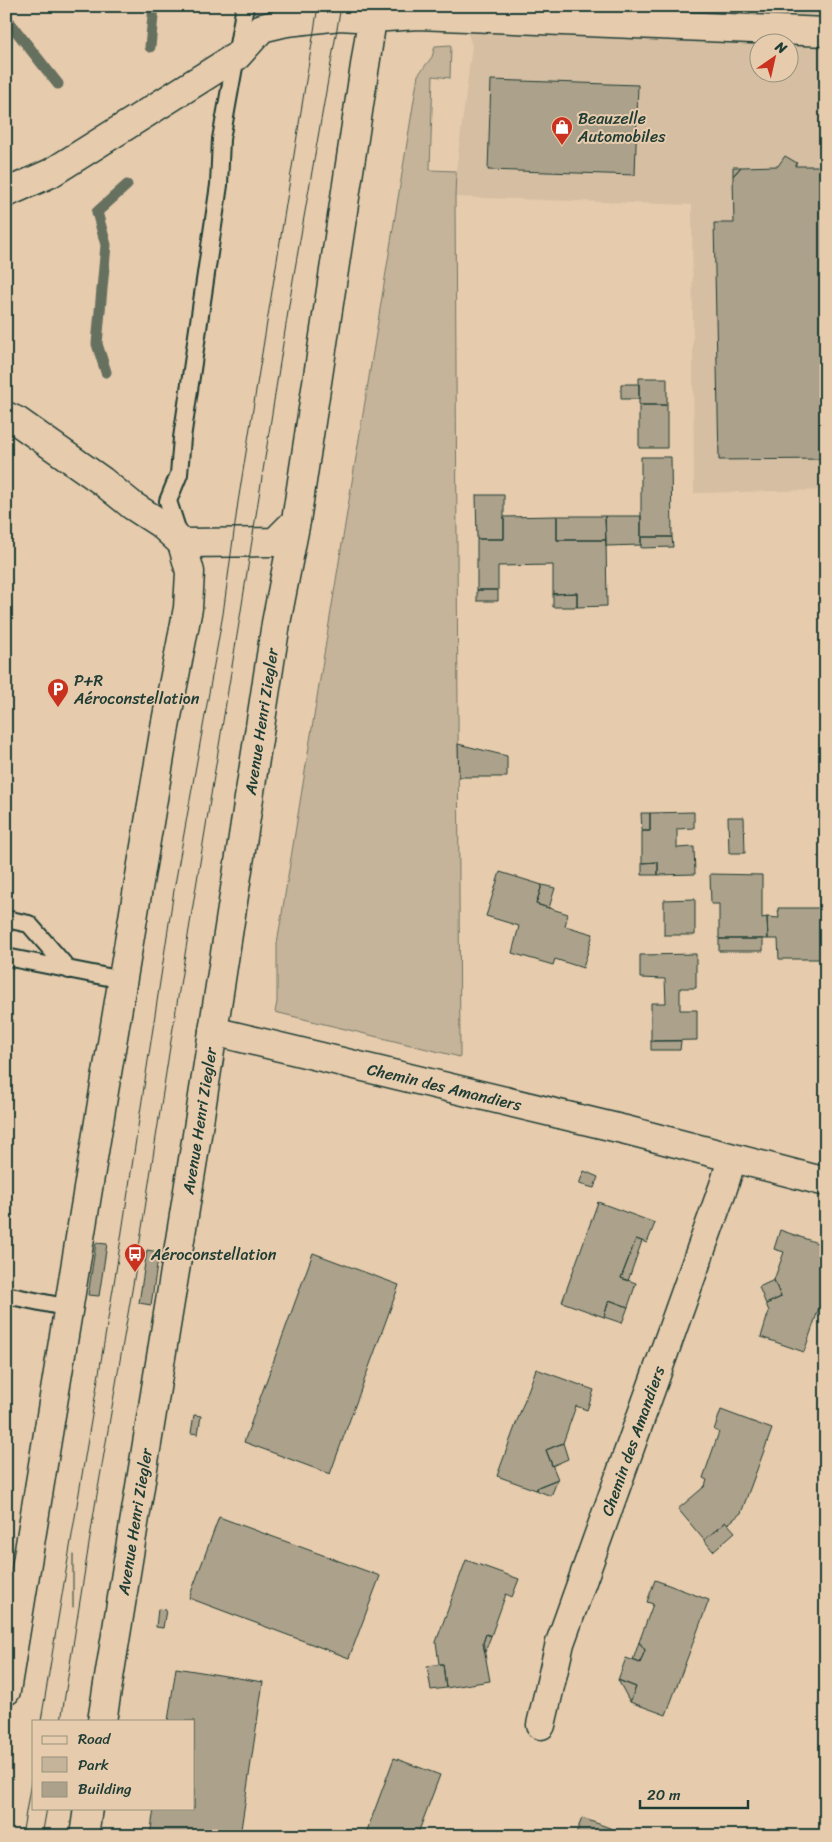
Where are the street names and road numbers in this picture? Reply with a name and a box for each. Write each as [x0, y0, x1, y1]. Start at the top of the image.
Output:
street label: Avenue Henri Ziegler [235, 645, 287, 798]
street label: Avenue Henri Ziegler [173, 1044, 225, 1197]
street label: Chemin des Amandiers [364, 1054, 525, 1119]
street label: Chemin des Amandiers [592, 1361, 673, 1520]
street label: Avenue Henri Ziegler [108, 1445, 161, 1598]

